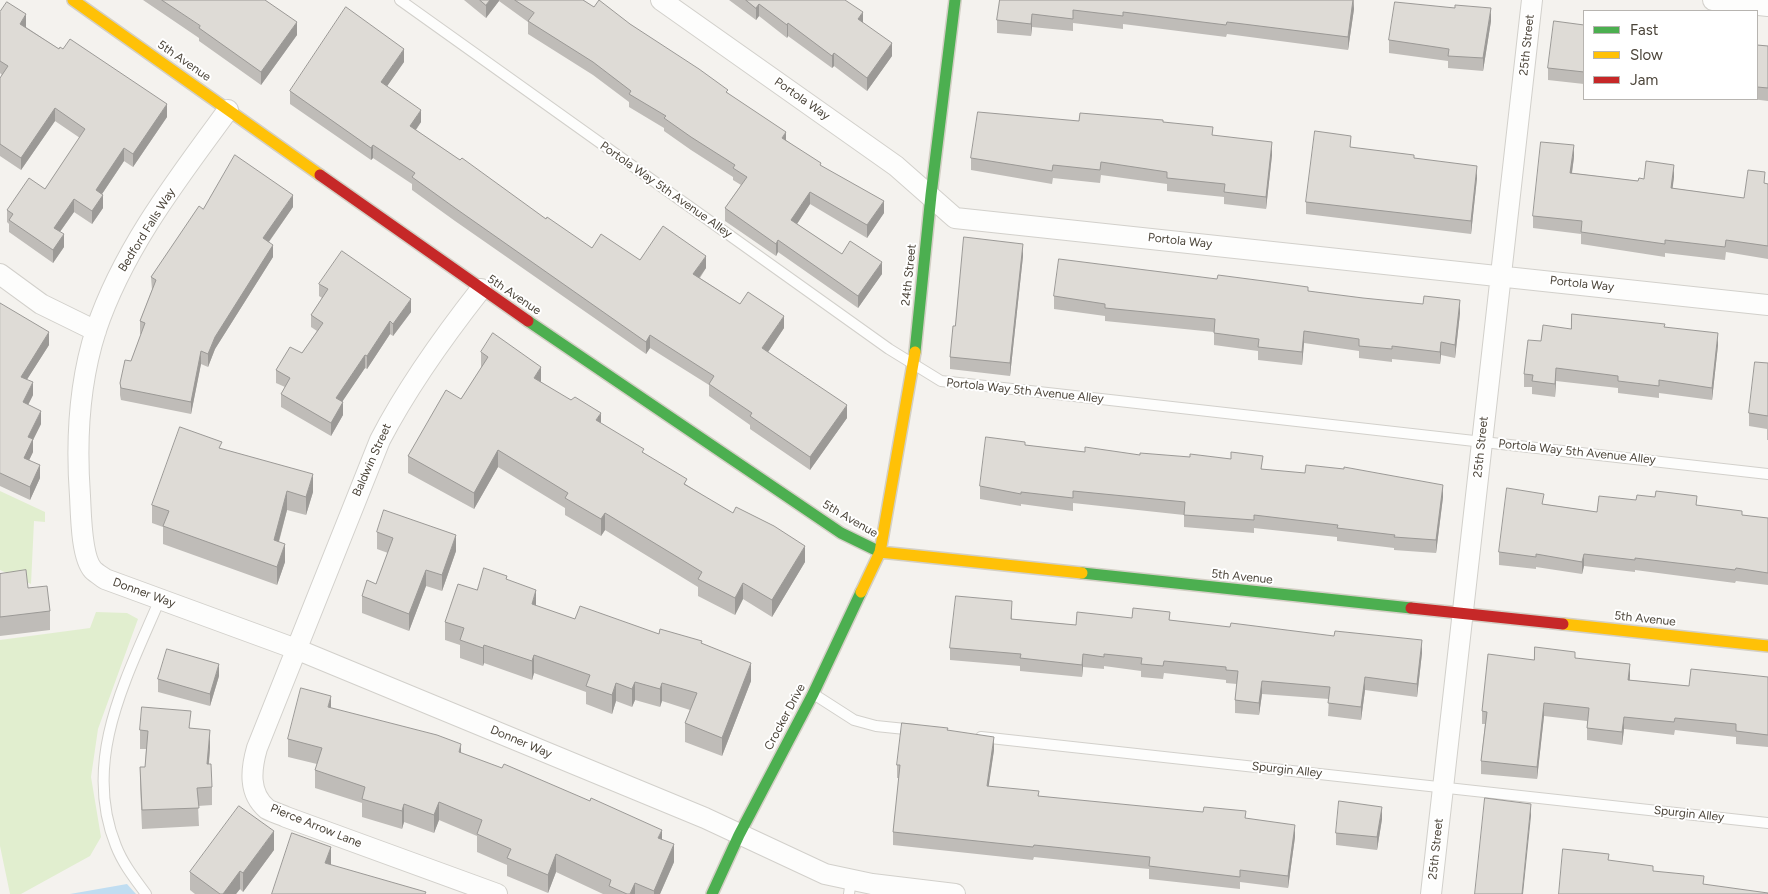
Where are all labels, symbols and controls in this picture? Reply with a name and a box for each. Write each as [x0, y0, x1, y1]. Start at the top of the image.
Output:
legend [1583, 10, 1758, 100]
street label: 25th Street [1517, 14, 1537, 76]
text: Fast [1630, 21, 1658, 39]
street label: 5th Avenue [155, 37, 213, 85]
text: Slow [1630, 46, 1663, 64]
text: Jam [1630, 71, 1658, 89]
street label: Portola Way [771, 75, 833, 123]
street label: Portola Way 5th Avenue Alley [597, 139, 735, 241]
street label: Bedford Falls Way [115, 185, 179, 275]
street label: Portola Way [1147, 230, 1213, 252]
street label: 24th Street [899, 243, 919, 307]
street label: 5th Avenue [484, 272, 544, 318]
street label: Portola Way [1549, 273, 1615, 295]
street label: Portola Way 5th Avenue Alley [946, 376, 1104, 406]
street label: 25th Street [1471, 416, 1491, 478]
street label: Baldwin Street [349, 421, 395, 499]
street label: Portola Way 5th Avenue Alley [1498, 437, 1656, 467]
street label: 5th Avenue [820, 497, 880, 541]
street label: 5th Avenue [1211, 567, 1273, 587]
street label: Donner Way [111, 575, 177, 611]
street label: 5th Avenue [1614, 609, 1676, 629]
street label: Crocker Drive [761, 681, 809, 753]
street label: Donner Way [488, 723, 554, 761]
street label: Spurgin Alley [1251, 759, 1323, 781]
street label: Pierce Arrow Lane [268, 801, 364, 851]
street label: Spurgin Alley [1653, 803, 1725, 825]
street label: 25th Street [1426, 818, 1446, 880]

